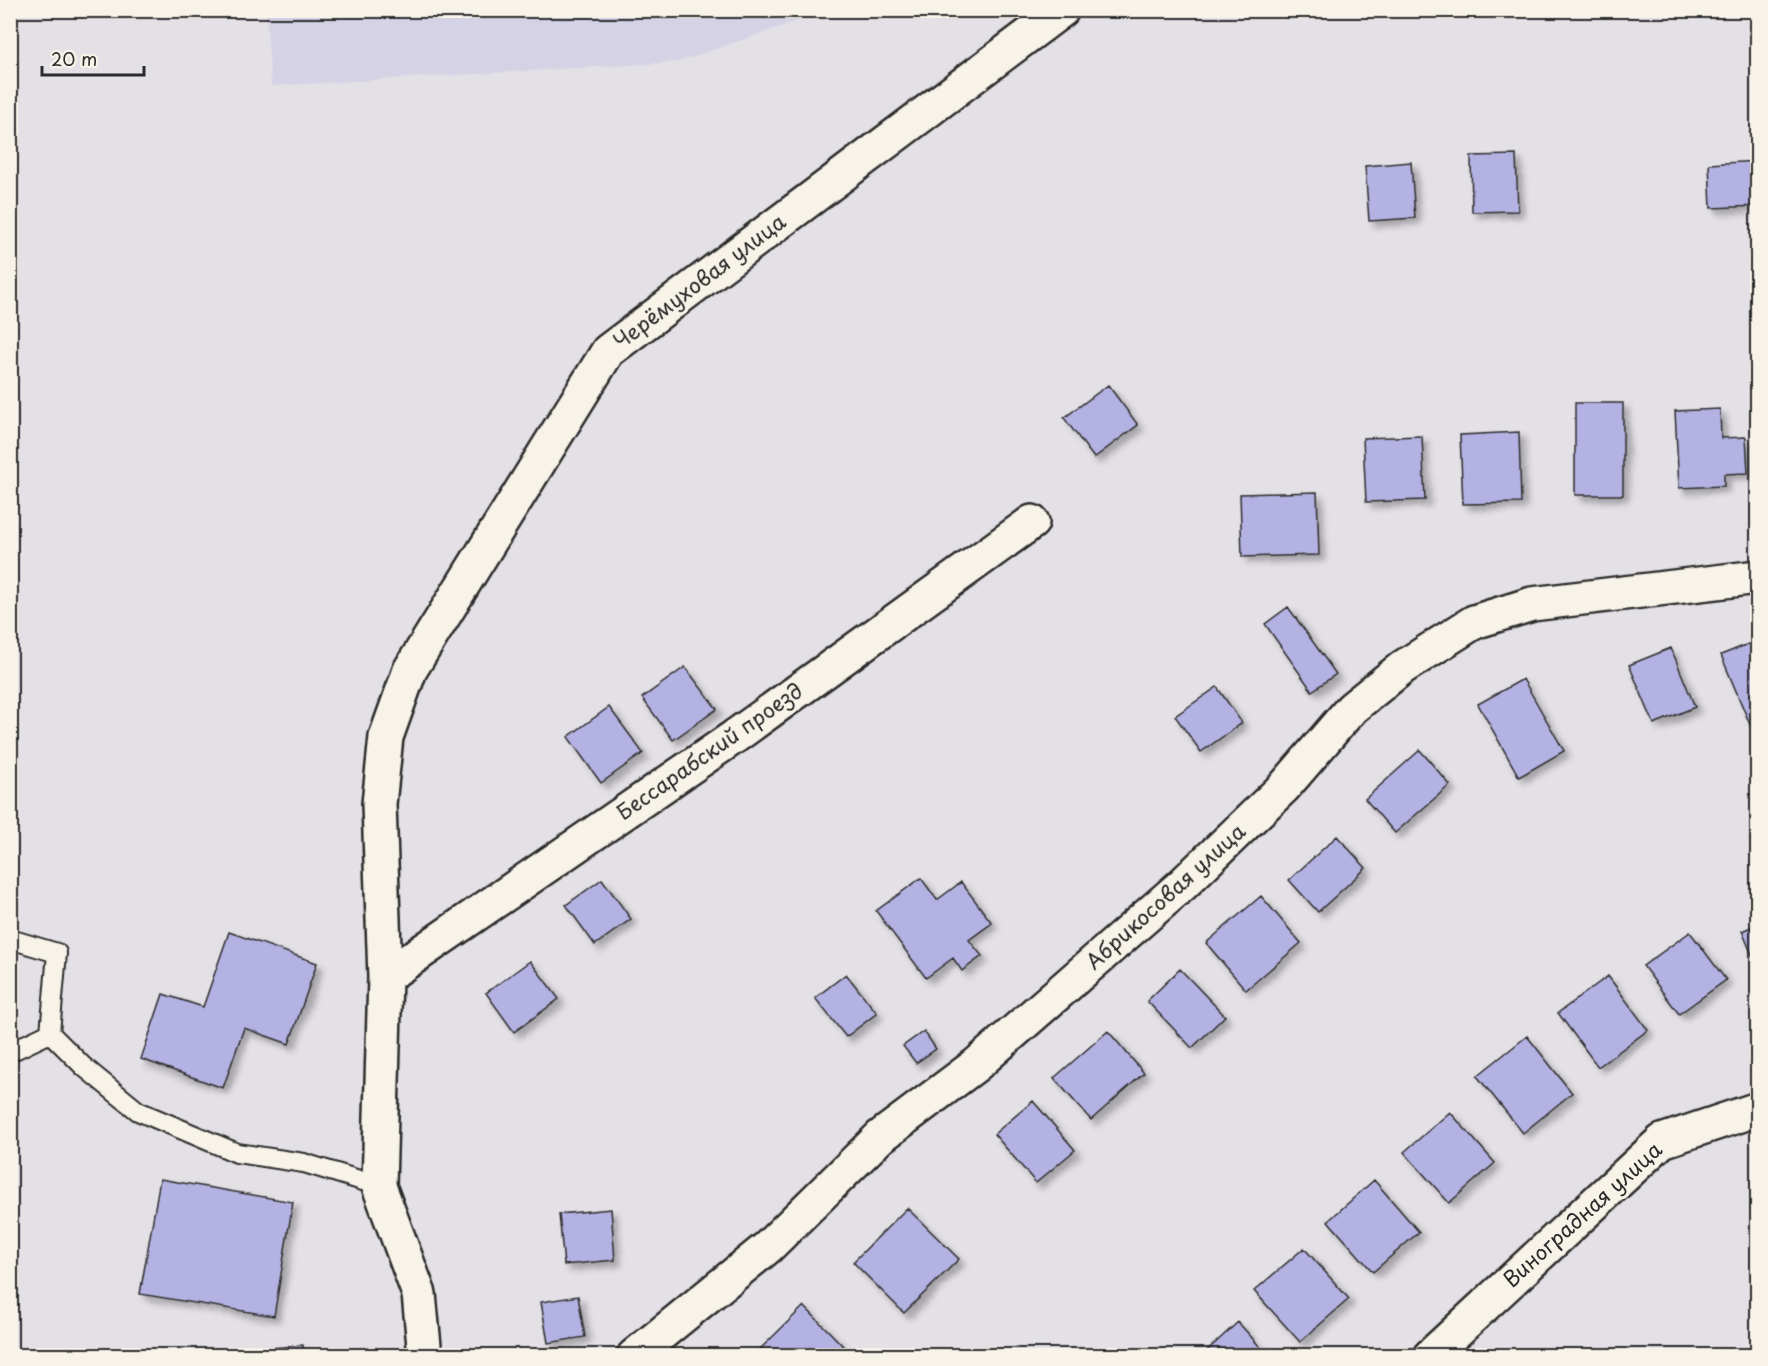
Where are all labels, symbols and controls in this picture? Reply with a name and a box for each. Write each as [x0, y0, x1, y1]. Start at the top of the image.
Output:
scale bar [42, 39, 144, 77]
text: 20 m [51, 45, 97, 72]
street label: Черёмуховая улица [606, 204, 792, 356]
street label: Бессарабский проезд [609, 674, 808, 827]
street label: Абрикосовая улица [1078, 814, 1252, 976]
street label: Виноградная улица [1495, 1133, 1669, 1294]

